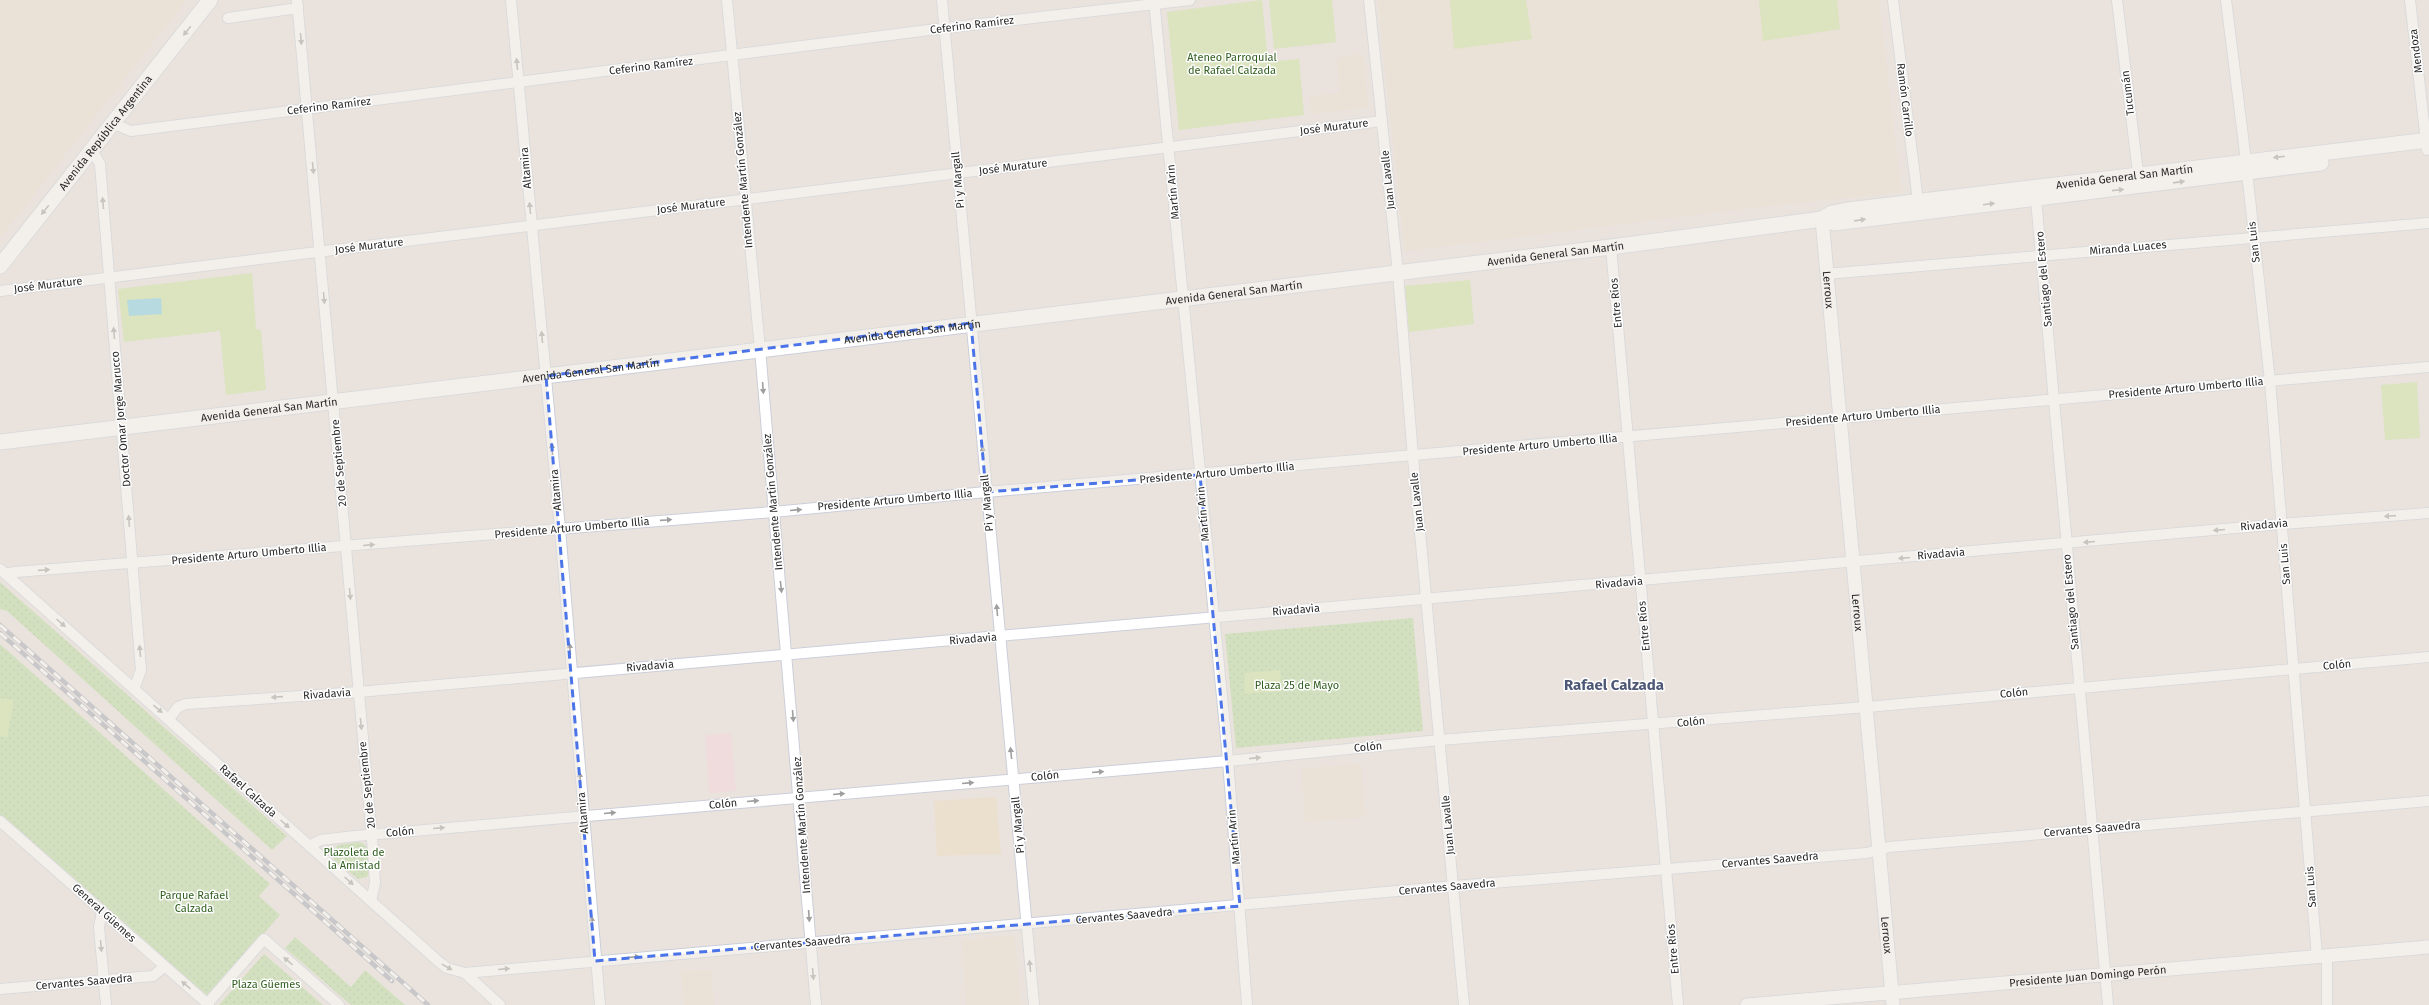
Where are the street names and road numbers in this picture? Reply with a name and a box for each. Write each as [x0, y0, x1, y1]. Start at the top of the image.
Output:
street label: Ceferino Ramírez [929, 13, 1015, 37]
street label: Mendoza [2407, 28, 2425, 74]
street label: Ceferino Ramírez [608, 54, 694, 78]
street label: Ramón Carrillo [1894, 62, 1916, 138]
street label: Tucumán [2119, 70, 2137, 116]
street label: Avenida República Argentina [56, 72, 155, 193]
street label: Ceferino Ramírez [286, 94, 372, 118]
street label: Intendente Martín González [731, 111, 755, 249]
street label: José Murature [1299, 116, 1369, 138]
street label: Altamira [518, 147, 534, 189]
street label: Juan Lavalle [1378, 150, 1398, 210]
street label: Pi y Margall [949, 151, 967, 209]
street label: José Murature [978, 156, 1048, 178]
street label: Avenida General San Martín [2055, 162, 2194, 191]
street label: Martín Arin [1164, 164, 1182, 220]
street label: José Murature [656, 195, 726, 217]
street label: San Luis [2245, 221, 2263, 263]
street label: Santiago del Estero [2033, 231, 2055, 327]
street label: José Murature [334, 235, 404, 257]
street label: Miranda Luaces [2089, 238, 2167, 258]
street label: Avenida General San Martín [1486, 239, 1625, 268]
street label: Lerroux [1820, 270, 1837, 310]
street label: José Murature [13, 274, 83, 296]
street label: Entre Ríos [1607, 277, 1625, 329]
street label: Avenida General San Martín [1165, 278, 1303, 307]
street label: Avenida General San Martín [843, 317, 981, 346]
street label: Doctor Omar Jorge Marucco [109, 351, 133, 487]
street label: Avenida General San Martín [522, 356, 660, 385]
street label: Presidente Arturo Umberto Illia [2108, 375, 2264, 401]
street label: Avenida General San Martín [200, 395, 338, 424]
street label: Presidente Arturo Umberto Illia [1785, 403, 1941, 429]
street label: 20 de Septiembre [329, 419, 349, 507]
street label: Presidente Arturo Umberto Illia [1462, 432, 1618, 458]
street label: Intendente Martín González [761, 433, 785, 571]
street label: Presidente Arturo Umberto Illia [1139, 460, 1295, 486]
street label: Altamira [548, 469, 564, 511]
street label: Juan Lavalle [1407, 472, 1427, 532]
street label: Pi y Margall [978, 474, 996, 532]
street label: Martín Arin [1194, 486, 1212, 542]
street label: Presidente Arturo Umberto Illia [817, 487, 973, 513]
street label: Presidente Arturo Umberto Illia [494, 515, 650, 541]
street label: Rivadavia [2240, 516, 2288, 534]
street label: Presidente Arturo Umberto Illia [171, 541, 327, 567]
street label: San Luis [2277, 543, 2293, 585]
street label: Rivadavia [1917, 545, 1965, 563]
street label: Santiago del Estero [2060, 554, 2082, 650]
street label: Rivadavia [1595, 574, 1643, 592]
street label: Lerroux [1849, 593, 1866, 632]
street label: Entre Ríos [1635, 600, 1653, 652]
street label: Rivadavia [1272, 601, 1320, 619]
street label: Rivadavia [949, 630, 997, 648]
street label: Rivadavia [626, 657, 674, 675]
street label: Colón [2322, 657, 2352, 673]
street label: Colón [1999, 685, 2029, 701]
street label: Rivadavia [303, 686, 351, 702]
street label: Colón [1676, 714, 1706, 730]
street label: Colón [1353, 739, 1383, 755]
street label: 20 de Septiembre [356, 741, 378, 829]
street label: Intendente Martín González [791, 756, 813, 894]
street label: Rafael Calzada [217, 762, 279, 820]
street label: Colón [1030, 768, 1060, 784]
street label: Altamira [575, 792, 591, 834]
street label: Juan Lavalle [1439, 795, 1457, 855]
street label: Colón [708, 796, 738, 812]
street label: Pi y Margall [1009, 796, 1027, 854]
street label: Martín Arin [1225, 809, 1243, 865]
street label: Cervantes Saavedra [2043, 818, 2141, 840]
street label: Colón [385, 824, 415, 840]
street label: Cervantes Saavedra [1721, 849, 1819, 871]
street label: San Luis [2303, 866, 2319, 908]
street label: Cervantes Saavedra [1398, 876, 1496, 898]
street label: General Güemes [69, 881, 139, 945]
street label: Cervantes Saavedra [1075, 905, 1173, 927]
street label: Lerroux [1879, 916, 1895, 955]
street label: Entre Ríos [1664, 923, 1682, 975]
street label: Cervantes Saavedra [753, 932, 851, 954]
street label: Presidente Juan Domingo Perón [2009, 963, 2167, 989]
street label: Cervantes Saavedra [35, 971, 133, 993]

